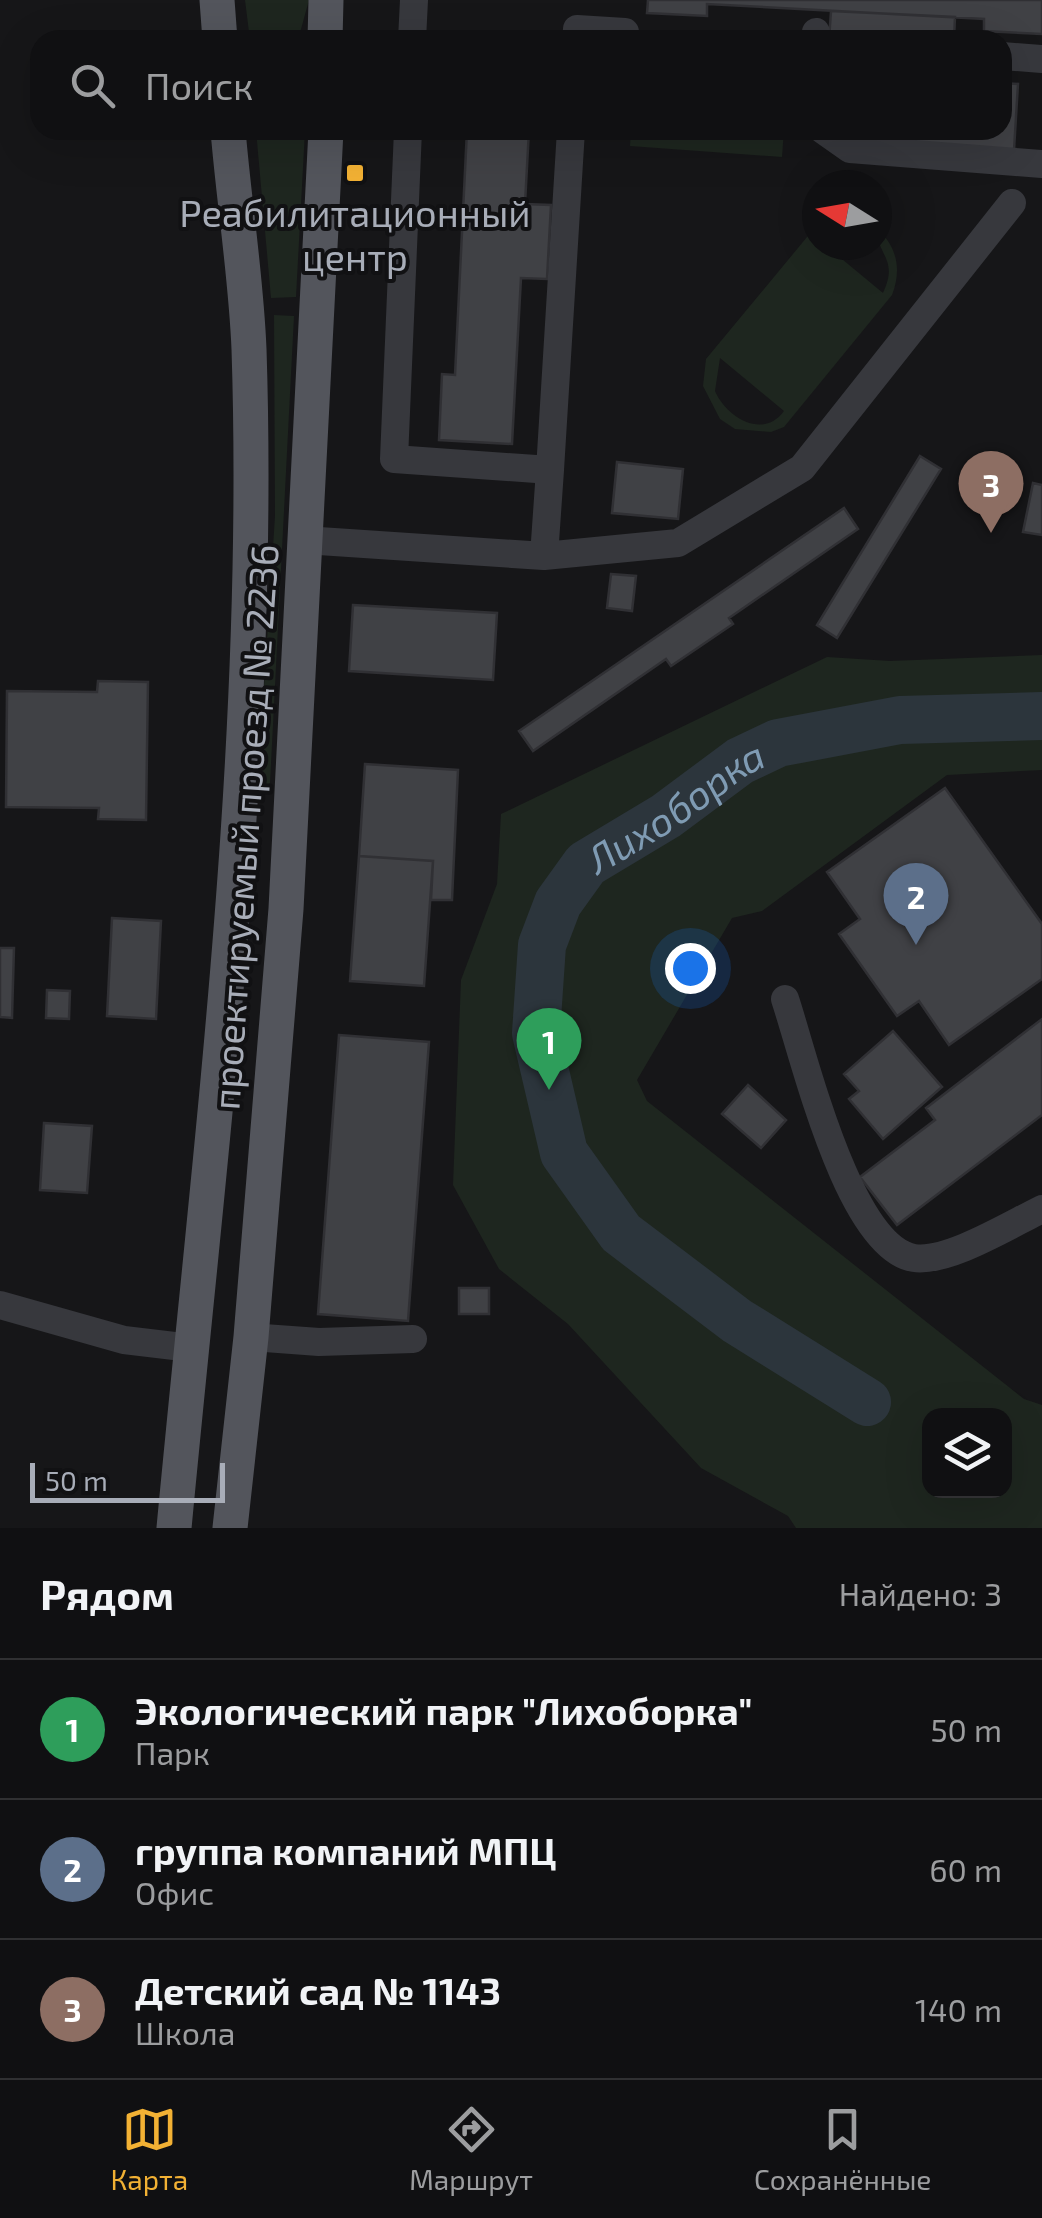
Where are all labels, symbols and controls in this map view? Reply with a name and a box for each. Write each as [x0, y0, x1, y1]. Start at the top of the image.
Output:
search box [30, 30, 1012, 140]
icon: search [65, 58, 120, 113]
text: Поиск [145, 62, 254, 108]
marker: Реабилитационный центр [344, 162, 366, 184]
north arrow [802, 170, 892, 260]
place label: Реабилитационный центр [179, 189, 531, 279]
pin: 3 [958, 450, 1024, 533]
street label: проектируемый проезд № 2236 [201, 543, 287, 1111]
water label: Лихоборка [576, 729, 772, 883]
pin: 2 [884, 862, 948, 945]
your location [665, 943, 716, 994]
pin: 1 [516, 1008, 582, 1090]
map controls [922, 1408, 1012, 1498]
button: layers [922, 1408, 1012, 1498]
scale bar [30, 1458, 225, 1502]
text: 50 m [45, 1463, 108, 1497]
text: Рядом [40, 1568, 174, 1618]
text: Найдено: 3 [839, 1574, 1002, 1612]
text: Экологический парк "Лихоборка" [135, 1687, 752, 1733]
text: 1 [66, 1710, 79, 1748]
text: 50 m [930, 1710, 1002, 1748]
text: Парк [135, 1733, 210, 1771]
text: группа компаний МПЦ [135, 1827, 556, 1873]
text: 2 [63, 1850, 82, 1888]
text: 60 m [929, 1850, 1002, 1888]
text: Офис [135, 1873, 214, 1911]
text: Детский сад № 1143 [135, 1967, 501, 2013]
text: 3 [63, 1990, 82, 2028]
text: 140 m [915, 1990, 1002, 2028]
text: Школа [135, 2013, 235, 2051]
tab: Карта [111, 2102, 188, 2196]
tab: Маршрут [409, 2102, 533, 2196]
tab: Сохранённые [754, 2102, 931, 2196]

